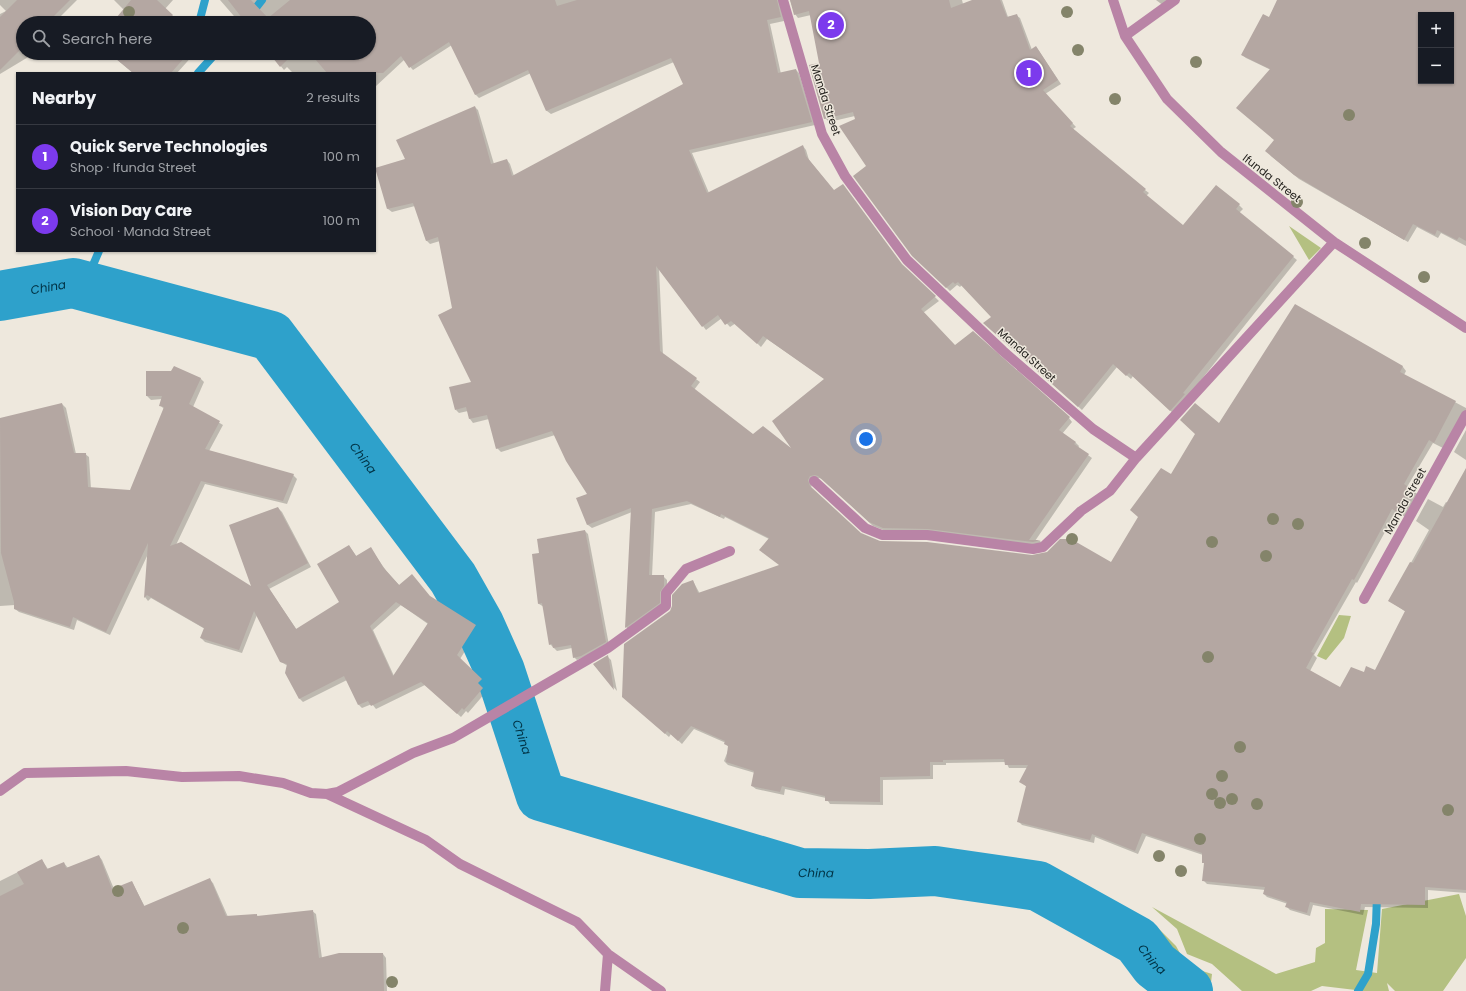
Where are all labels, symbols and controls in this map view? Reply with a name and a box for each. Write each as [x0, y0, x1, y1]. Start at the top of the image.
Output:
pin: 2 [818, 10, 844, 40]
map controls [1418, 12, 1454, 84]
button: + [1418, 12, 1454, 48]
search box [16, 16, 376, 60]
icon: search [30, 27, 52, 49]
text: Search here [62, 28, 152, 49]
button: − [1418, 48, 1454, 84]
pin: 1 [1016, 58, 1042, 88]
street label: Manda Street [807, 62, 845, 138]
text: Nearby [32, 86, 96, 110]
text: 2 results [306, 88, 360, 107]
text: Quick Serve Technologies [70, 136, 268, 157]
text: 1 [43, 147, 47, 166]
text: 100 m [323, 147, 360, 166]
street label: Ifunda Street [1239, 150, 1305, 206]
text: Shop · Ifunda Street [70, 158, 196, 177]
text: Vision Day Care [70, 200, 192, 221]
text: 2 [41, 211, 49, 230]
text: 100 m [323, 211, 360, 230]
text: School · Manda Street [70, 222, 211, 241]
water label: China [29, 275, 67, 298]
street label: Manda Street [994, 324, 1060, 386]
your location [856, 429, 876, 449]
water label: China [346, 439, 381, 477]
street label: Manda Street [1380, 465, 1430, 537]
water label: China [509, 718, 536, 757]
water label: China [798, 864, 834, 881]
water label: China [1134, 940, 1170, 978]

